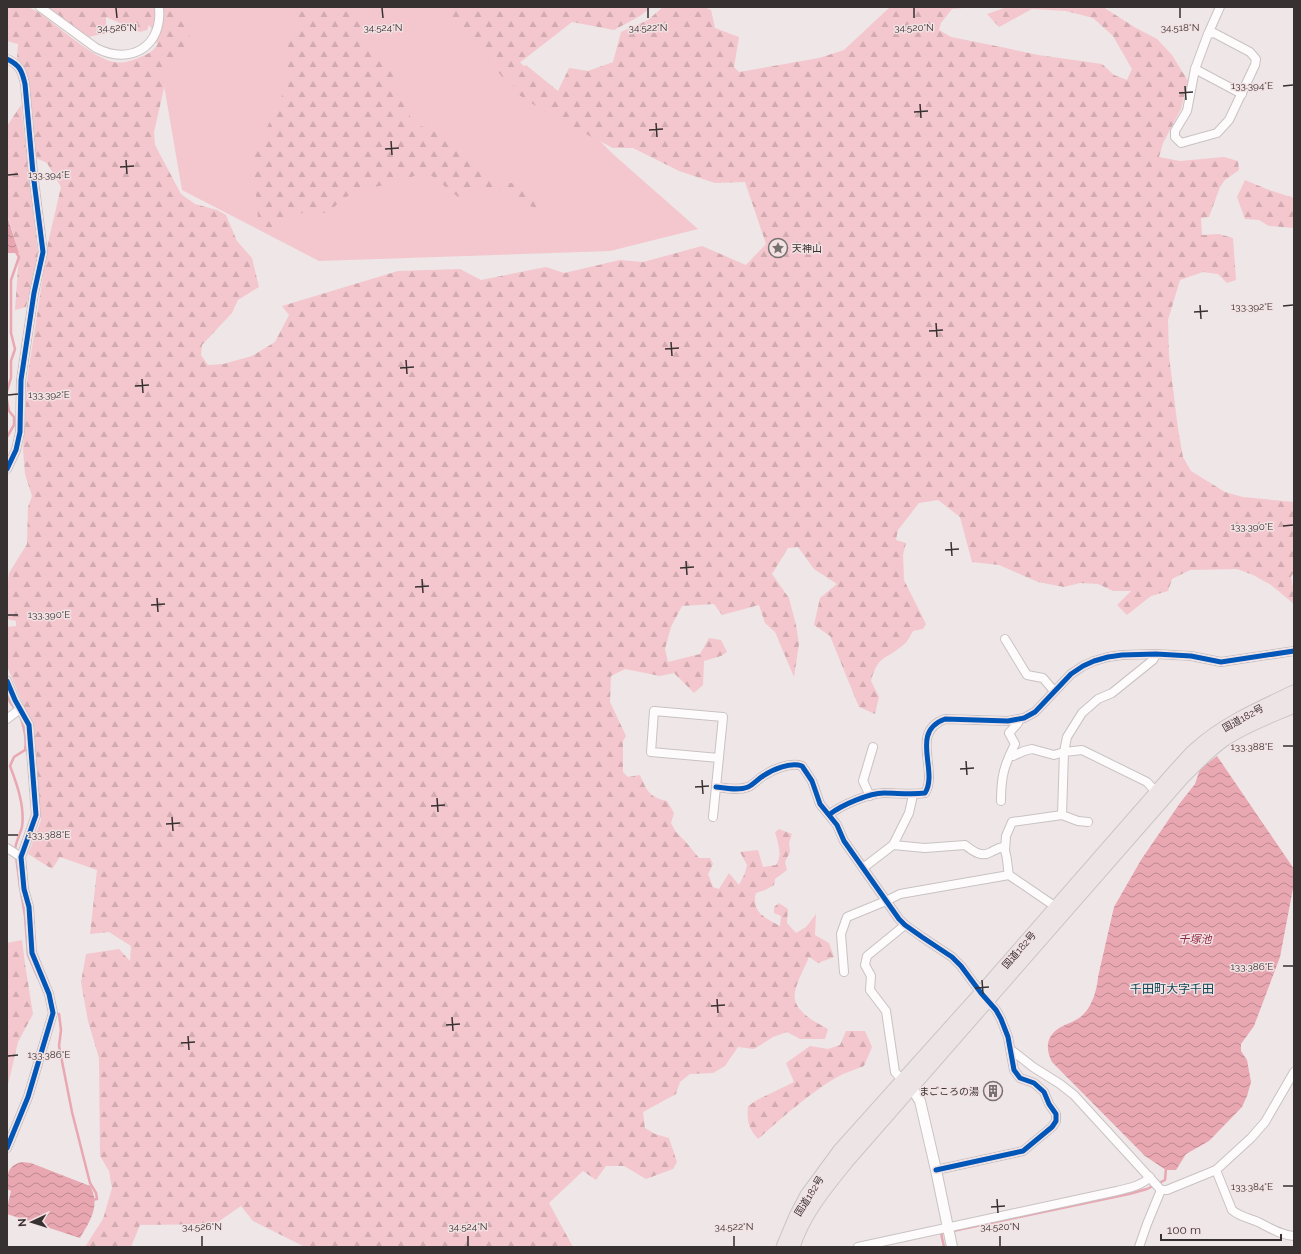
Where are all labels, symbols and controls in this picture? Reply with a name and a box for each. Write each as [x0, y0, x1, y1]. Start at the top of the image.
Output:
text: 34.526°N [97, 22, 137, 33]
text: 34.524°N [363, 22, 403, 33]
text: 34.522°N [629, 22, 667, 33]
text: 34.520°N [894, 22, 934, 33]
text: 34.518°N [1161, 22, 1199, 33]
text: 133.394°E [1231, 80, 1273, 91]
text: 133.394°E [28, 169, 70, 180]
place icon: 天神山 [767, 237, 789, 259]
place label: 天神山 [792, 243, 822, 254]
text: 133.392°E [1231, 301, 1273, 312]
text: 133.392°E [28, 389, 70, 400]
text: 133.390°E [1231, 521, 1273, 532]
text: 133.390°E [28, 609, 70, 620]
street label: 国道182号 [1220, 702, 1266, 734]
text: 133.388°E [1231, 741, 1273, 752]
text: 133.388°E [28, 829, 70, 840]
street label: 国道182号 [1000, 929, 1038, 971]
water label: 千塚池 [1179, 933, 1212, 946]
text: 133.386°E [1231, 961, 1273, 972]
district label: 千田町大字千田 [1130, 982, 1214, 996]
text: 133.386°E [28, 1049, 70, 1060]
building icon: まごころの湯 [982, 1080, 1004, 1102]
place label: まごころの湯 [919, 1086, 979, 1097]
street label: 国道182号 [792, 1174, 826, 1218]
text: 133.384°E [1231, 1181, 1273, 1192]
north arrow [12, 1202, 52, 1242]
scale bar [1161, 1216, 1281, 1242]
text: N [16, 1218, 29, 1227]
text: 34.526°N [182, 1221, 222, 1232]
text: 34.524°N [448, 1221, 488, 1232]
text: 34.522°N [715, 1221, 753, 1232]
text: 34.520°N [980, 1221, 1020, 1232]
text: 100 m [1167, 1223, 1201, 1237]

